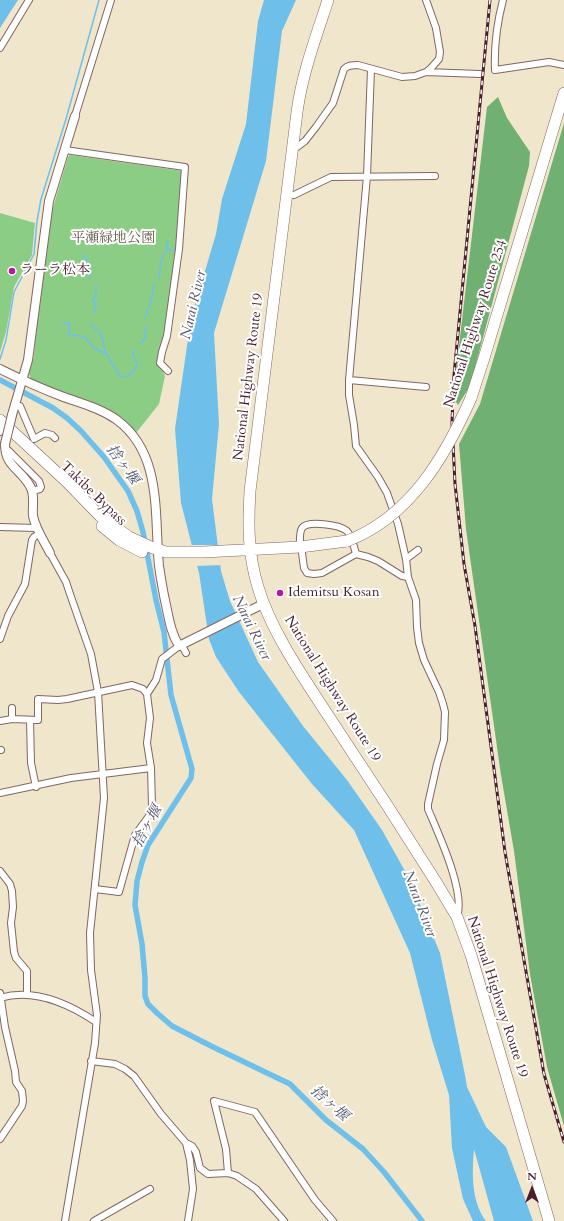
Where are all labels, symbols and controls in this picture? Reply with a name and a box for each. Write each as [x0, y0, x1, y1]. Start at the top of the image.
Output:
park label: 平瀬緑地公園 [71, 231, 155, 247]
street label: National Highway Route 254 [441, 238, 511, 410]
place label: ラーラ松本 [20, 263, 90, 279]
marker: ラーラ松本 [7, 266, 17, 276]
water label: Narai River [177, 269, 211, 341]
street label: National Highway Route 19 [230, 292, 268, 462]
water label: 捨ヶ堰 [101, 442, 143, 488]
street label: Takibe Bypass [57, 458, 129, 530]
place label: Idemitsu Kosan [288, 585, 380, 601]
marker: Idemitsu Kosan [275, 588, 285, 598]
water label: Narai River [228, 592, 274, 664]
street label: National Highway Route 19 [280, 613, 384, 765]
water label: 捨ヶ堰 [129, 803, 167, 851]
water label: Narai River [398, 868, 440, 940]
street label: National Highway Route 19 [463, 914, 531, 1080]
water label: 捨ヶ堰 [306, 1082, 352, 1126]
north arrow [512, 1169, 552, 1209]
text: N [527, 1169, 537, 1184]

